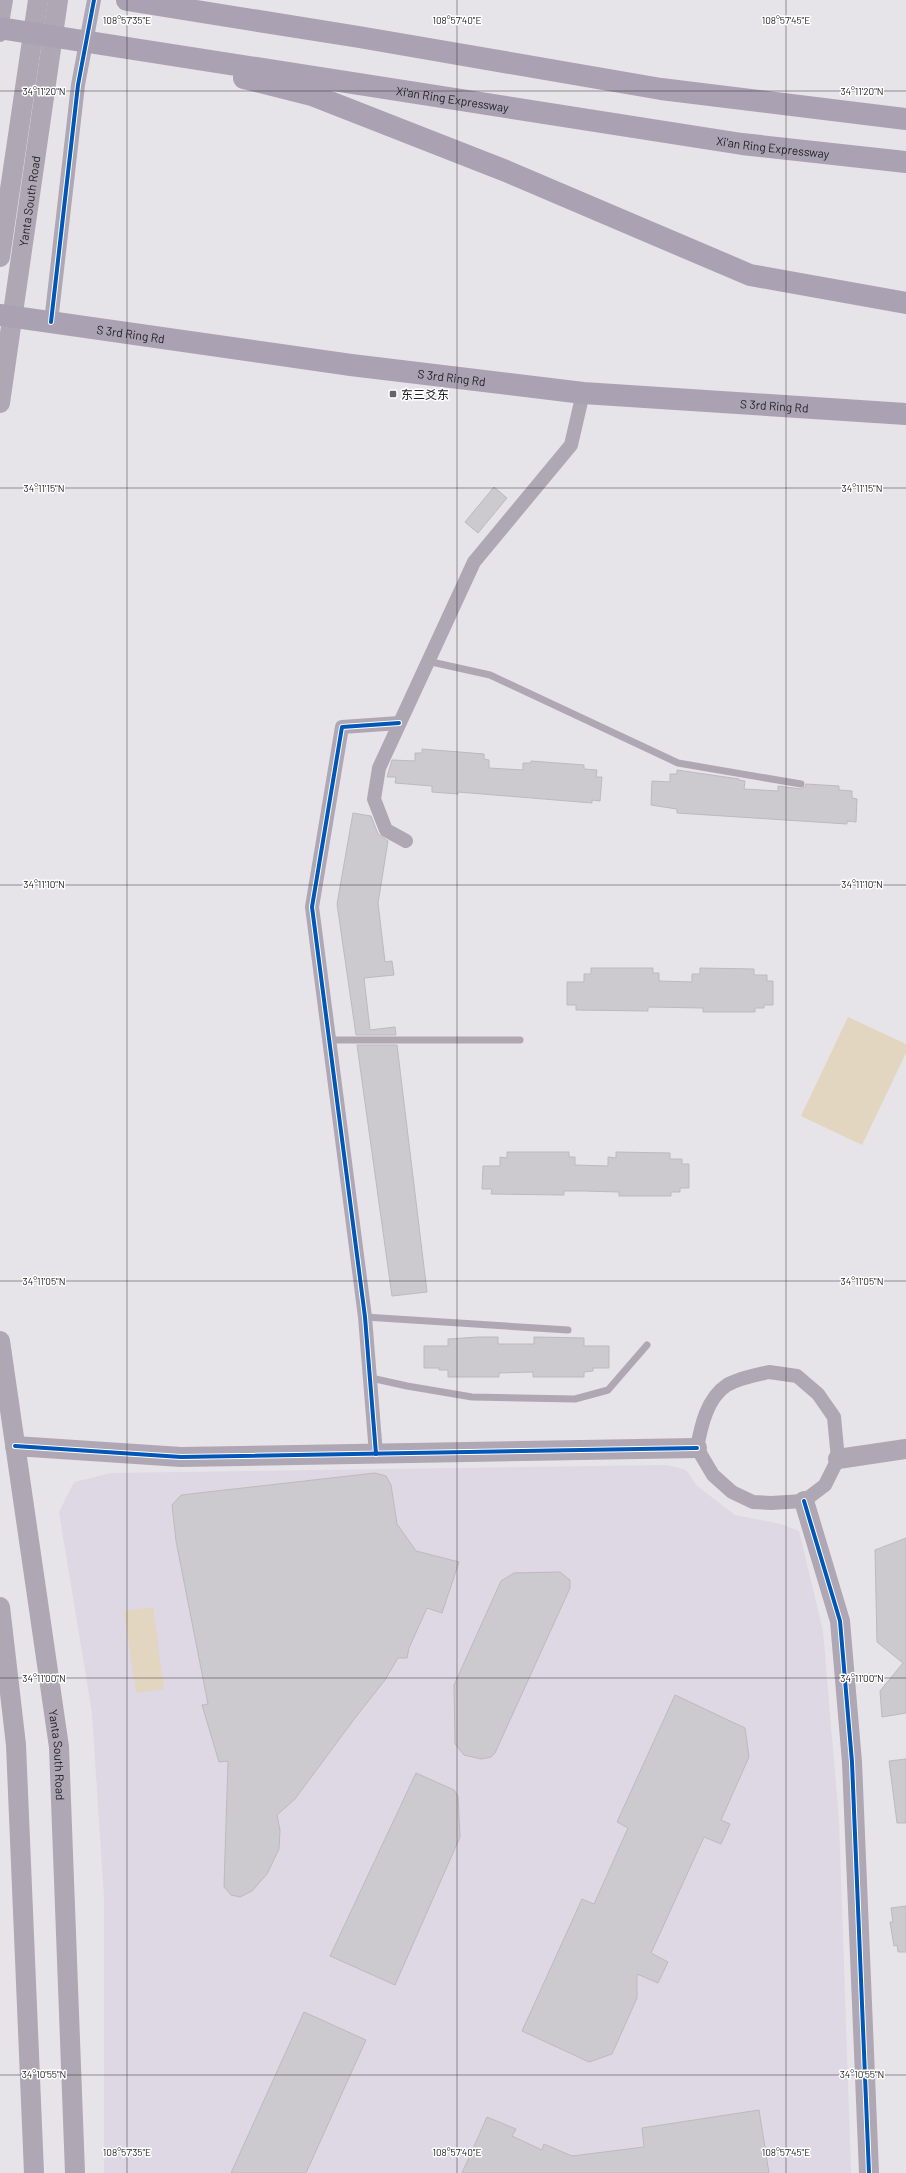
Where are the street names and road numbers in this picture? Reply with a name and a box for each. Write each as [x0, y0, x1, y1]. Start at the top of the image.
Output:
street label: Xi'an Ring Expressway [395, 83, 510, 115]
street label: Xi'an Ring Expressway [715, 133, 831, 161]
street label: Yanta South Road [16, 155, 43, 247]
street label: S 3rd Ring Rd [96, 322, 166, 345]
street label: S 3rd Ring Rd [417, 366, 487, 388]
street label: S 3rd Ring Rd [740, 396, 809, 415]
street label: Yanta South Road [47, 1708, 68, 1801]

